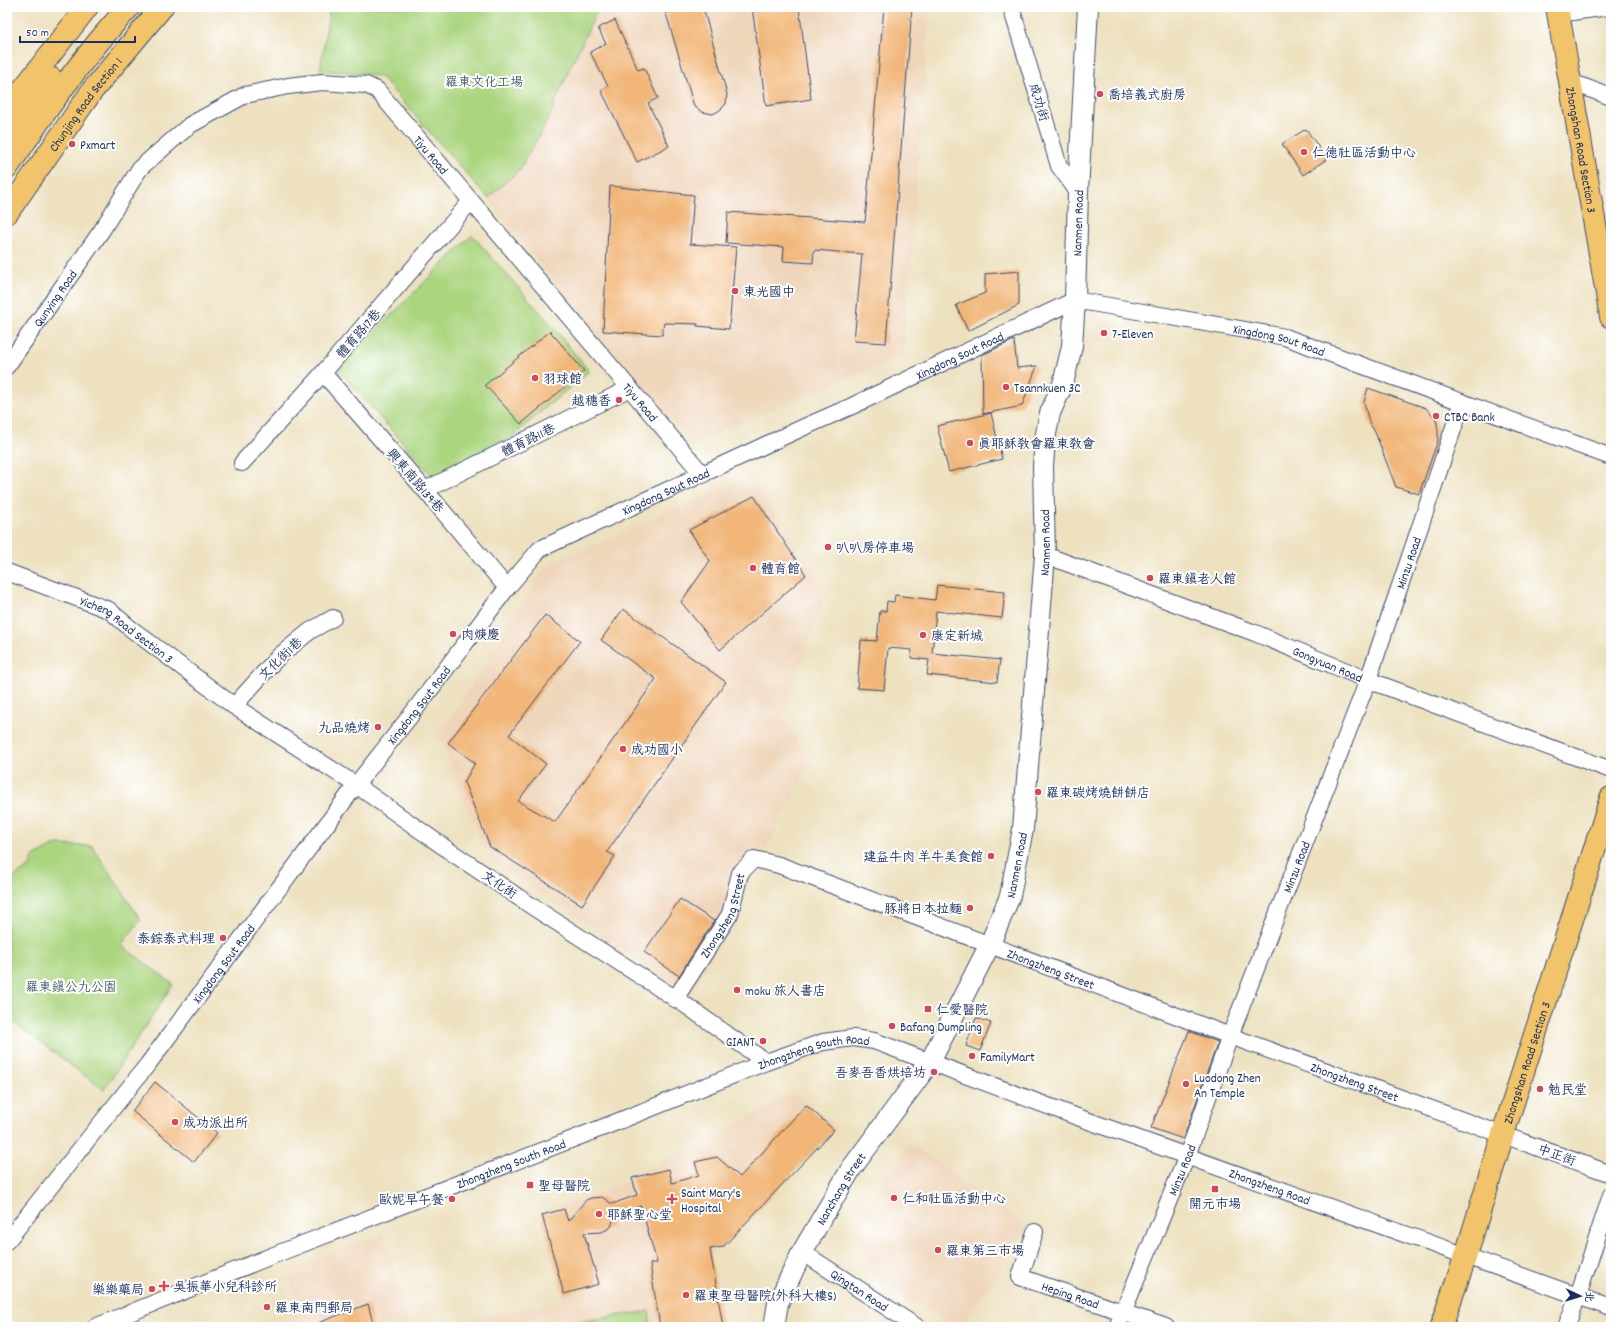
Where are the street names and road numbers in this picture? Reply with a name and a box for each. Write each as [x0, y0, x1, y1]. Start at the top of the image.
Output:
street label: Chunjing Road Section 1 [45, 54, 128, 156]
street label: 成功街 [1023, 81, 1052, 124]
street label: Zhongshan Road Section 3 [1559, 86, 1600, 215]
street label: Tiyu Road [408, 132, 452, 180]
street label: Nanmen Road [1069, 190, 1090, 257]
street label: Qunying Road [30, 267, 83, 332]
street label: 體育路17巷 [333, 306, 387, 363]
street label: Xingdong Sout Road [1231, 321, 1327, 363]
street label: Xingdong Sout Road [914, 328, 1008, 386]
street label: Tiyu Road [617, 380, 661, 427]
street label: 體育路11巷 [499, 420, 559, 462]
street label: 興東南路139巷 [381, 445, 447, 518]
street label: Xingdong Sout Road [620, 465, 714, 522]
street label: Nanmen Road [1036, 509, 1057, 577]
street label: Minzu Road [1393, 535, 1428, 592]
street label: Yicheng Road Section 3 [77, 593, 176, 669]
street label: 文化街1巷 [255, 634, 308, 686]
street label: Gongyuan Road [1289, 643, 1365, 689]
street label: Xingdong Sout Road [384, 663, 457, 750]
street label: Nanmen Road [1003, 831, 1034, 900]
street label: Minzu Road [1279, 839, 1317, 896]
street label: 文化街 [477, 867, 520, 905]
street label: Zhongzheng Street [697, 871, 752, 963]
street label: Xingdong Sout Road [189, 921, 261, 1008]
street label: Zhongzheng Street [1004, 945, 1097, 996]
street label: Zhongshan Road Section 3 [1500, 999, 1557, 1127]
street label: Zhongzheng South Road [756, 1031, 871, 1076]
street label: Zhongzheng Street [1307, 1059, 1401, 1108]
street label: Zhongzheng South Road [454, 1136, 569, 1195]
street label: 中正街 [1535, 1141, 1578, 1172]
street label: Minzu Road [1165, 1142, 1202, 1199]
street label: Nanchang Street [813, 1149, 872, 1230]
street label: Zhongzheng Road [1226, 1165, 1312, 1212]
street label: Qingtan Road [826, 1266, 891, 1318]
street label: Heping Road [1038, 1278, 1101, 1315]

